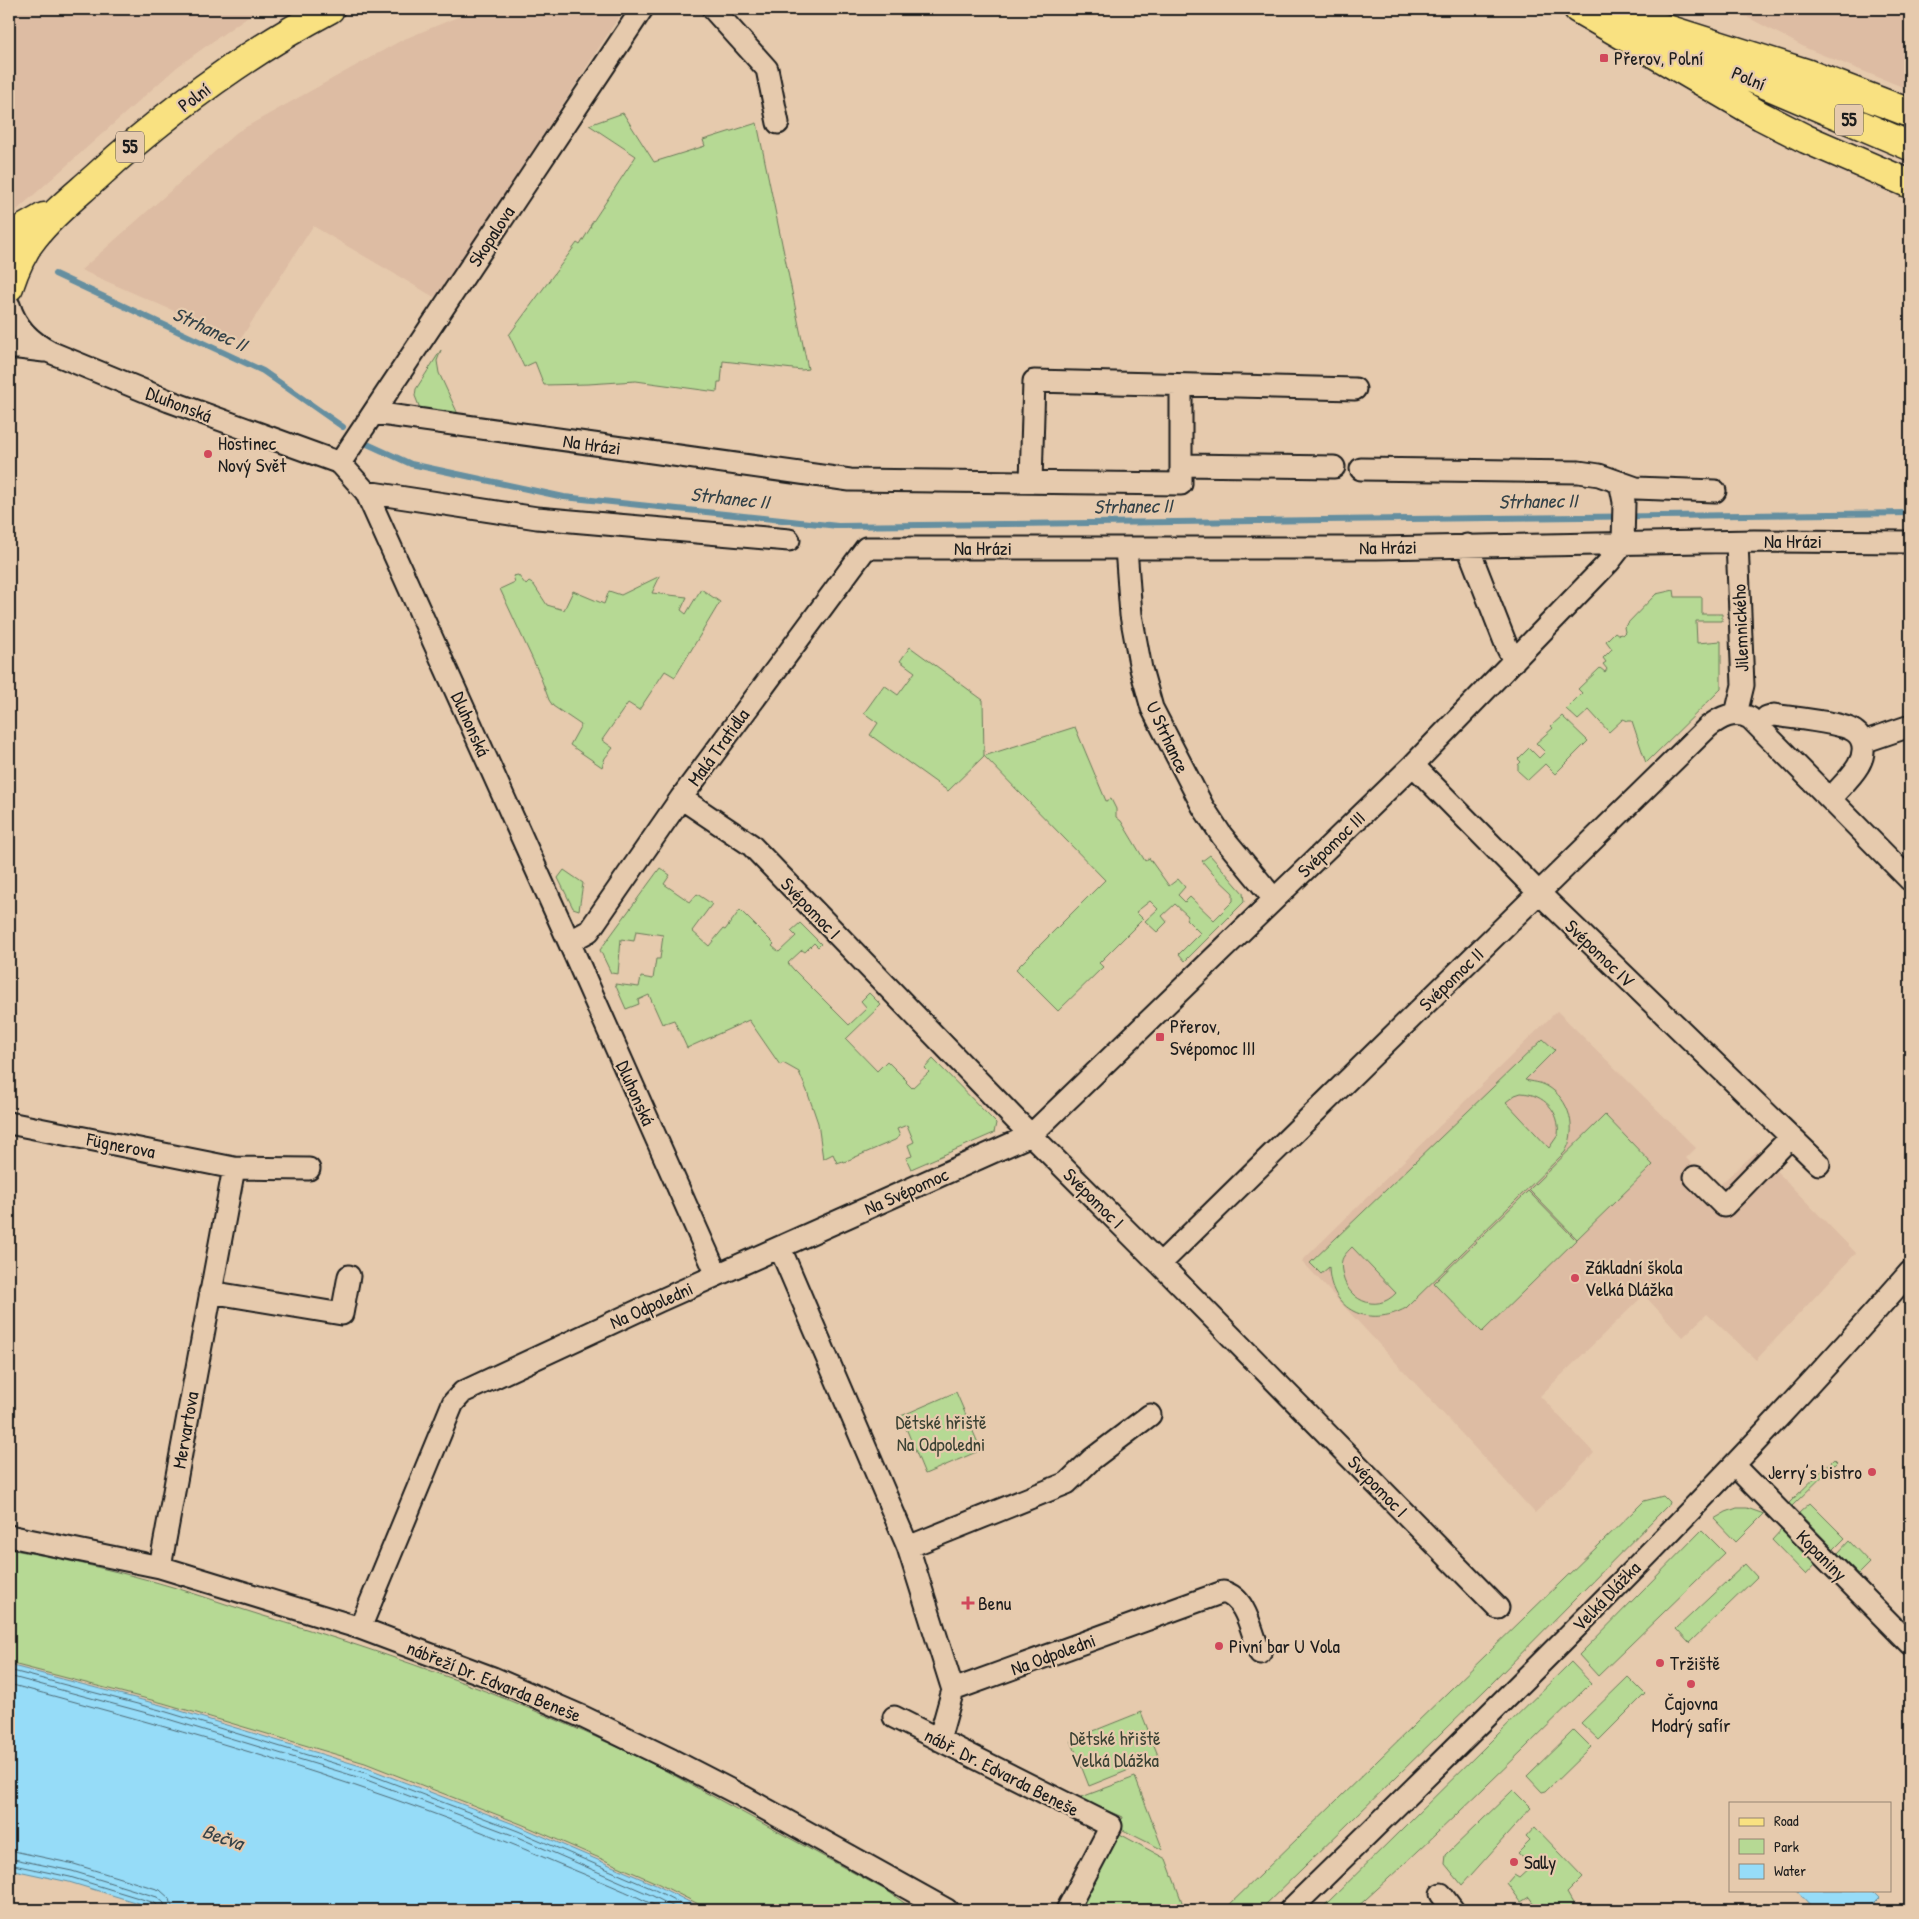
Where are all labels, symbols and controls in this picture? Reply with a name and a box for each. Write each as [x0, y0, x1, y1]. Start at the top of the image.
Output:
place label: Přerov, Polní [1614, 45, 1704, 71]
marker: Přerov, Polní [1598, 52, 1610, 64]
street label: Polní [1728, 59, 1770, 97]
street label: Polní [172, 76, 216, 118]
road number: 55 [1835, 104, 1863, 136]
road number: 55 [116, 132, 144, 162]
street label: Skopalova [462, 200, 521, 271]
water label: Strhanec II [169, 300, 254, 358]
street label: Dluhonská [142, 380, 216, 429]
street label: Na Hrázi [561, 427, 623, 461]
place label: Hostinec Nový Svět [218, 430, 287, 478]
marker: Hostinec Nový Svět [202, 448, 214, 460]
water label: Strhanec II [689, 480, 773, 515]
water label: Strhanec II [1498, 486, 1580, 515]
water label: Strhanec II [1093, 491, 1175, 520]
street label: Na Hrázi [1764, 528, 1822, 554]
street label: Na Hrázi [1359, 533, 1417, 561]
street label: Na Hrázi [954, 535, 1012, 561]
street label: Jilemnického [1725, 583, 1755, 672]
street label: Dluhonská [445, 687, 497, 761]
street label: U Strhance [1140, 697, 1196, 777]
street label: Malá Tratidla [681, 703, 755, 791]
street label: Svépomoc III [1291, 805, 1371, 883]
street label: Svépomoc I [775, 871, 847, 945]
street label: Svépomoc IV [1560, 913, 1641, 993]
street label: Svépomoc II [1413, 942, 1489, 1016]
place label: Přerov, Svépomoc III [1170, 1013, 1255, 1061]
marker: Přerov, Svépomoc III [1154, 1031, 1166, 1043]
street label: Dluhonská [610, 1056, 662, 1130]
street label: Fügnerova [83, 1125, 158, 1164]
street label: Na Svépomoc [860, 1161, 953, 1221]
street label: Svépomoc I [1058, 1162, 1130, 1234]
place label: Základní škola Velká Dlážka [1585, 1254, 1683, 1302]
marker: Základní škola Velká Dlážka [1569, 1272, 1581, 1284]
street label: Na Odpoledni [605, 1275, 697, 1335]
street label: Mervartova [165, 1389, 205, 1471]
park label: Dětské hřiště Na Odpoledni [895, 1409, 987, 1457]
street label: Svépomoc I [1342, 1449, 1414, 1523]
place label: Jerry’s bistro [1768, 1459, 1862, 1485]
marker: Jerry’s bistro [1866, 1466, 1878, 1478]
street label: Kopaniny [1791, 1524, 1853, 1586]
street label: Velká Dlážka [1566, 1555, 1646, 1637]
place label: Benu [978, 1590, 1012, 1616]
marker: Benu [962, 1597, 974, 1609]
street label: Na Odpoledni [1007, 1627, 1099, 1681]
place label: Pivní bar U Vola [1229, 1633, 1340, 1659]
street label: nábřeží Dr. Edvarda Beneše [403, 1634, 585, 1728]
marker: Pivní bar U Vola [1213, 1640, 1225, 1652]
place label: Tržiště [1670, 1650, 1720, 1676]
marker: Tržiště [1654, 1657, 1666, 1669]
marker: Čajovna Modrý safír [1685, 1678, 1697, 1690]
place label: Čajovna Modrý safír [1651, 1690, 1731, 1738]
street label: nábř. Dr. Edvarda Beneše [920, 1722, 1084, 1822]
park label: Dětské hřiště Velká Dlážka [1069, 1725, 1161, 1773]
legend [1729, 1802, 1892, 1892]
text: Road [1774, 1810, 1799, 1831]
water label: Bečva [199, 1817, 249, 1857]
text: Park [1774, 1836, 1799, 1857]
place label: Sally [1524, 1849, 1556, 1875]
marker: Sally [1508, 1856, 1520, 1868]
text: Water [1774, 1860, 1806, 1881]

